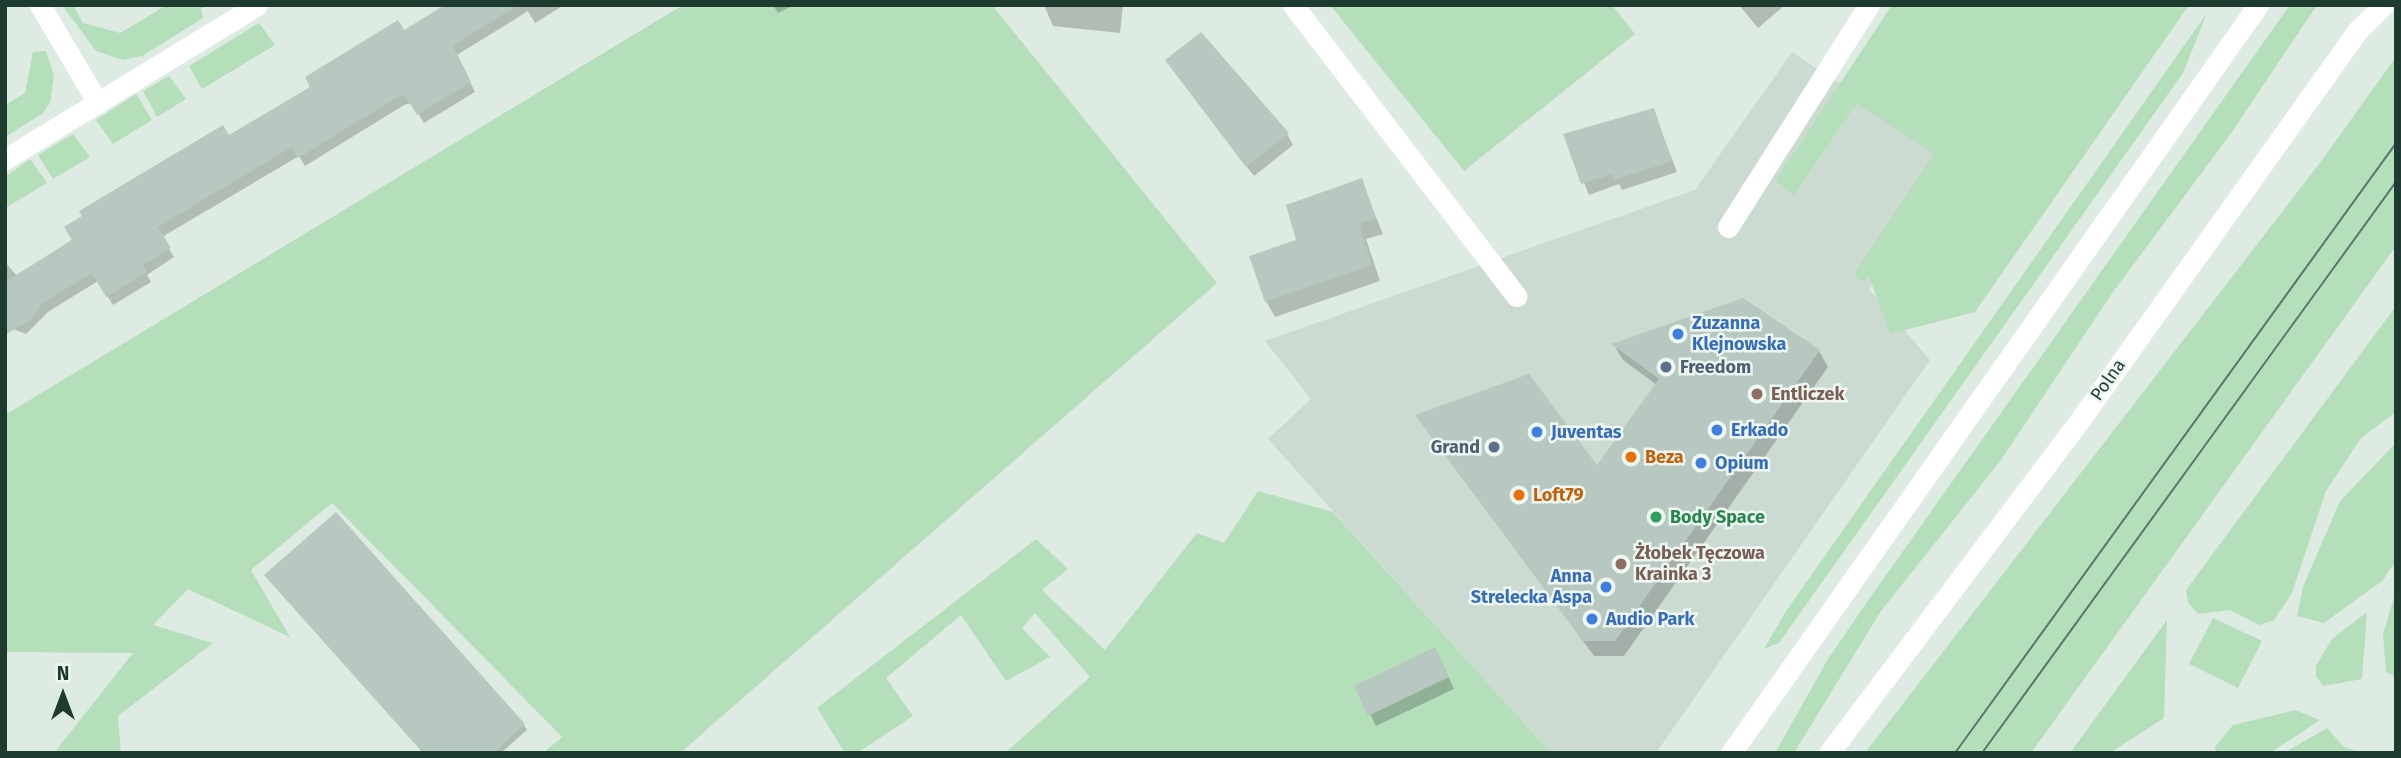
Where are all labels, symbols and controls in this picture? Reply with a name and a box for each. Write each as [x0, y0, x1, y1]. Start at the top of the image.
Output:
place label: Zuzanna Klejnowska [1692, 313, 1786, 356]
marker: Zuzanna Klejnowska [1670, 326, 1686, 342]
street label: Polna [2086, 355, 2130, 405]
place label: Freedom [1680, 356, 1751, 378]
marker: Freedom [1658, 359, 1674, 375]
place label: Entliczek [1771, 383, 1844, 405]
marker: Entliczek [1749, 386, 1765, 402]
place label: Erkado [1731, 419, 1788, 441]
place label: Juventas [1551, 421, 1622, 443]
marker: Erkado [1709, 422, 1725, 438]
marker: Juventas [1529, 424, 1545, 440]
place label: Grand [1431, 436, 1480, 458]
marker: Grand [1486, 439, 1502, 455]
place label: Beza [1645, 446, 1684, 468]
marker: Beza [1623, 449, 1639, 465]
place label: Opium [1715, 452, 1769, 474]
marker: Opium [1693, 455, 1709, 471]
place label: Loft79 [1533, 484, 1584, 506]
marker: Loft79 [1511, 487, 1527, 503]
place label: Body Space [1670, 506, 1765, 528]
marker: Body Space [1648, 509, 1664, 525]
place label: Żłobek Tęczowa Krainka 3 [1635, 543, 1765, 586]
marker: Żłobek Tęczowa Krainka 3 [1613, 556, 1629, 572]
place label: Anna Strelecka Aspa [1471, 566, 1592, 608]
marker: Anna Strelecka Aspa [1598, 579, 1614, 595]
place label: Audio Park [1606, 608, 1694, 630]
marker: Audio Park [1584, 611, 1600, 627]
north arrow [28, 660, 98, 730]
text: N [57, 662, 69, 685]

